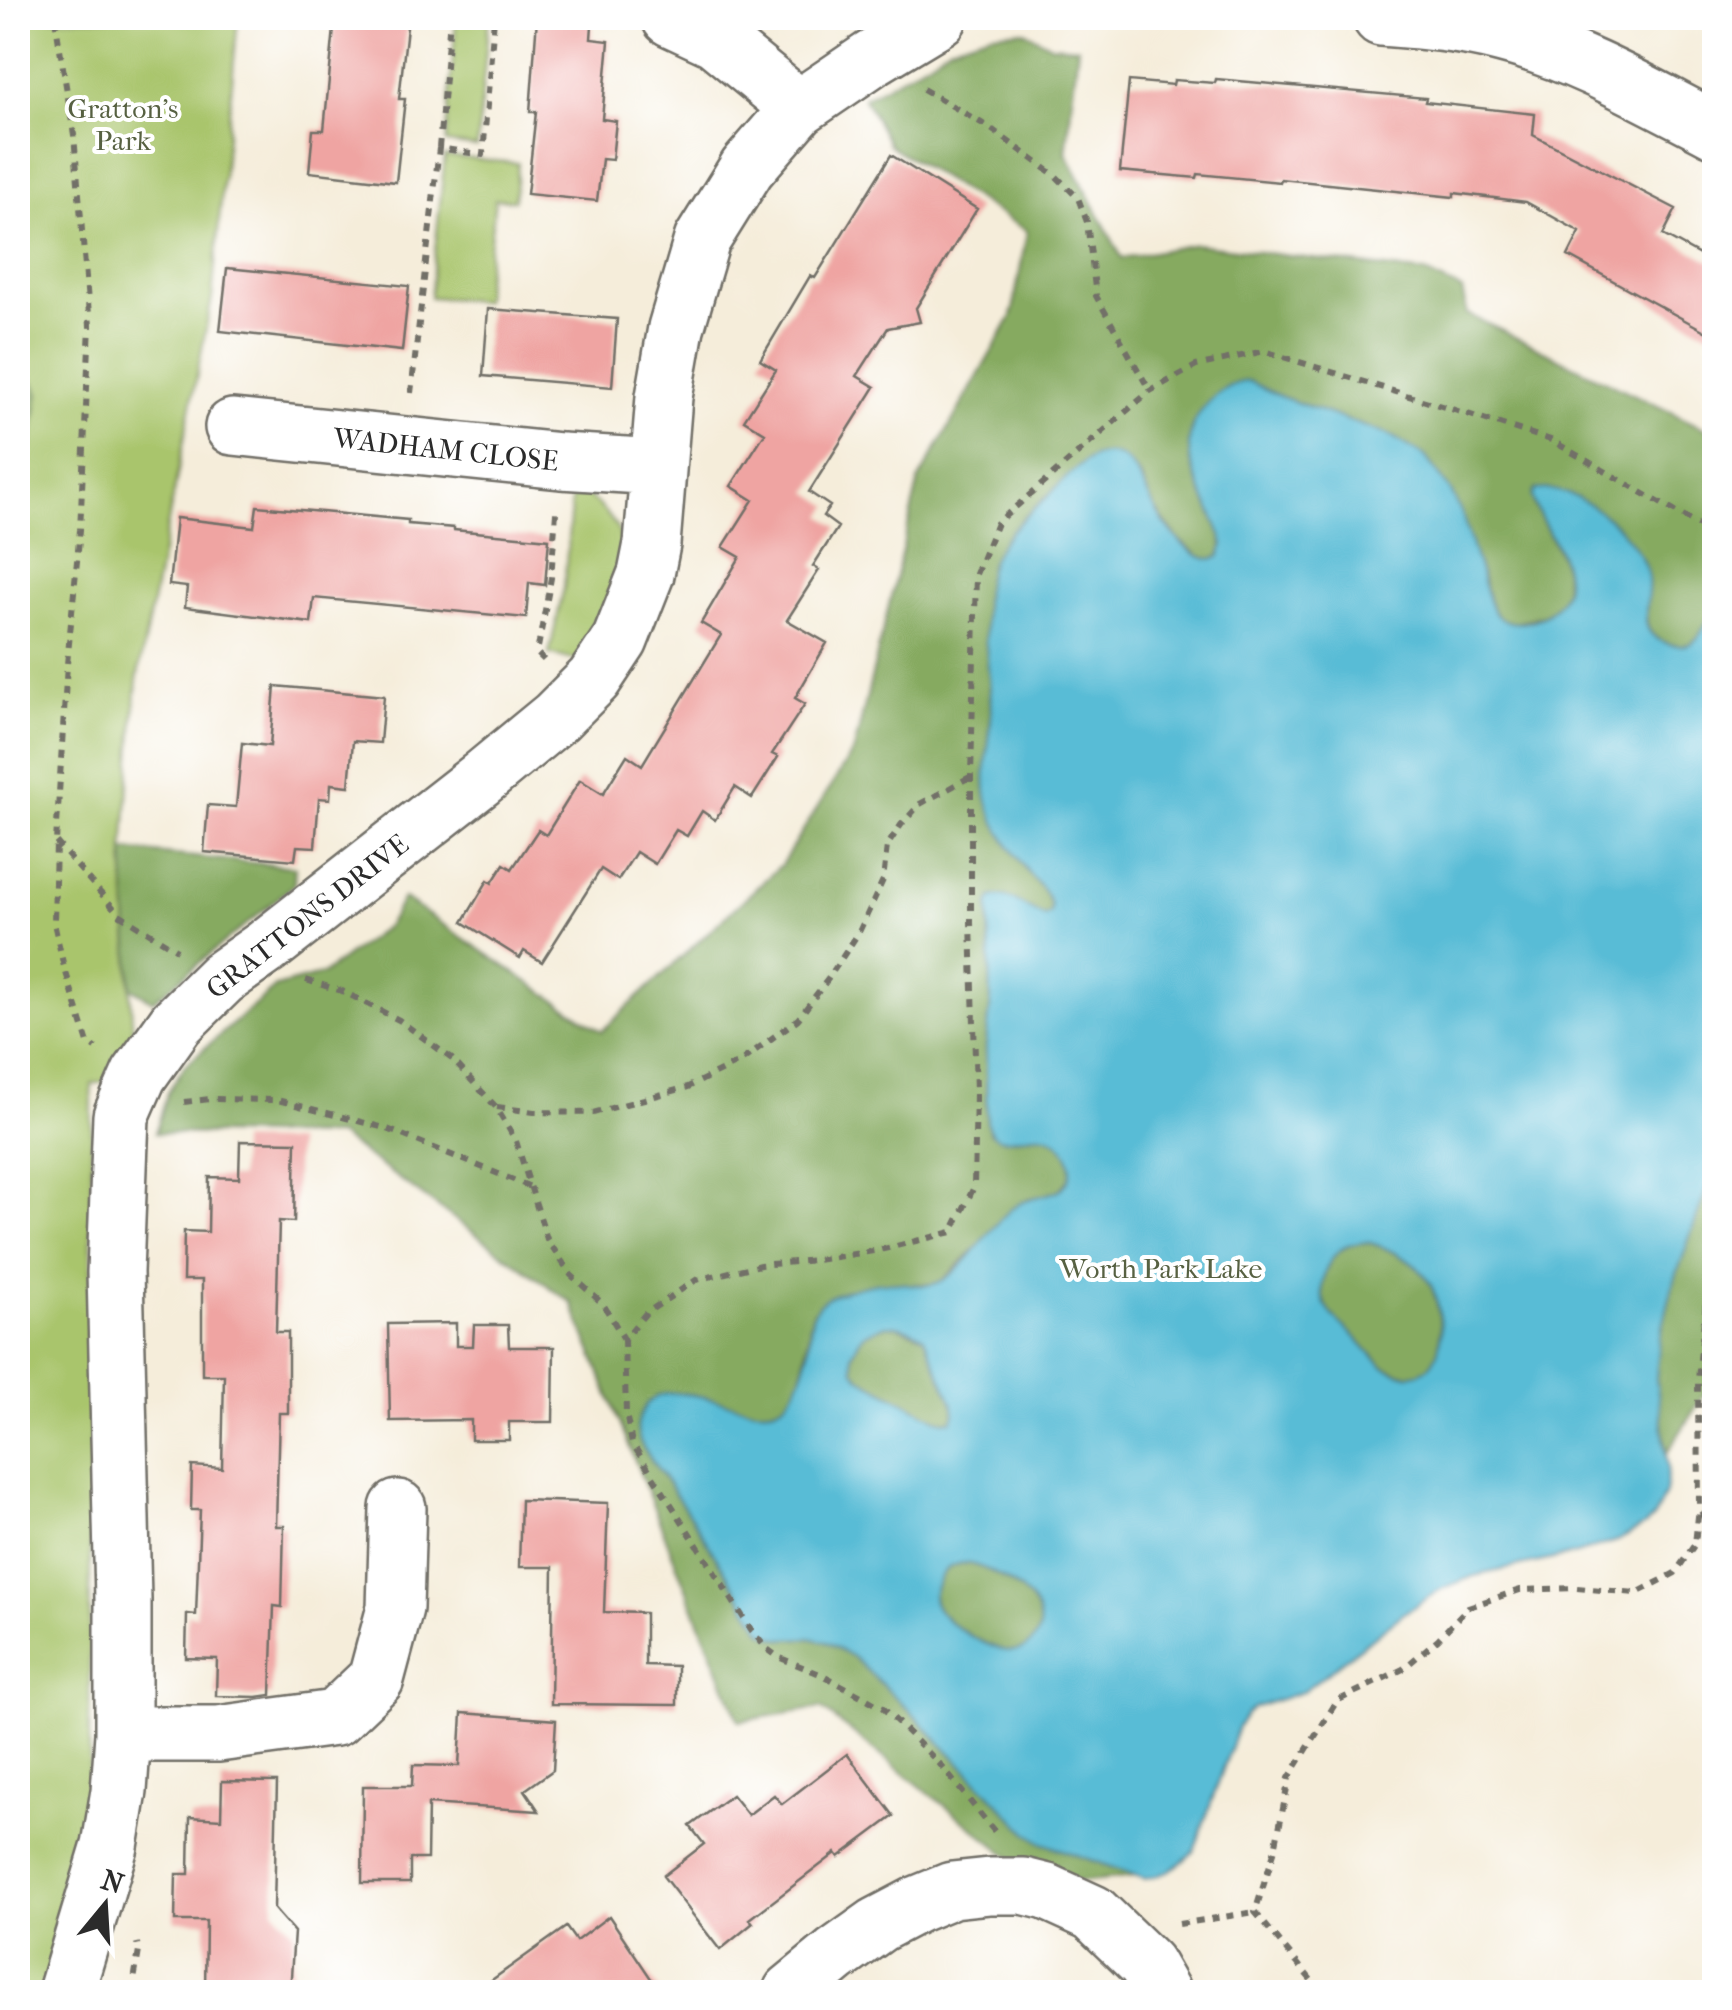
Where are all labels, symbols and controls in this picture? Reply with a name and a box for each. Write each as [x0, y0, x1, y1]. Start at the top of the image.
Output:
park label: Gratton's Park [68, 92, 178, 157]
street label: WADHAM CLOSE [331, 421, 560, 478]
street label: GRATTONS DRIVE [200, 827, 415, 1005]
park label: Worth Park Lake [1059, 1252, 1263, 1285]
north arrow [55, 1855, 155, 1955]
text: N [97, 1863, 128, 1901]

